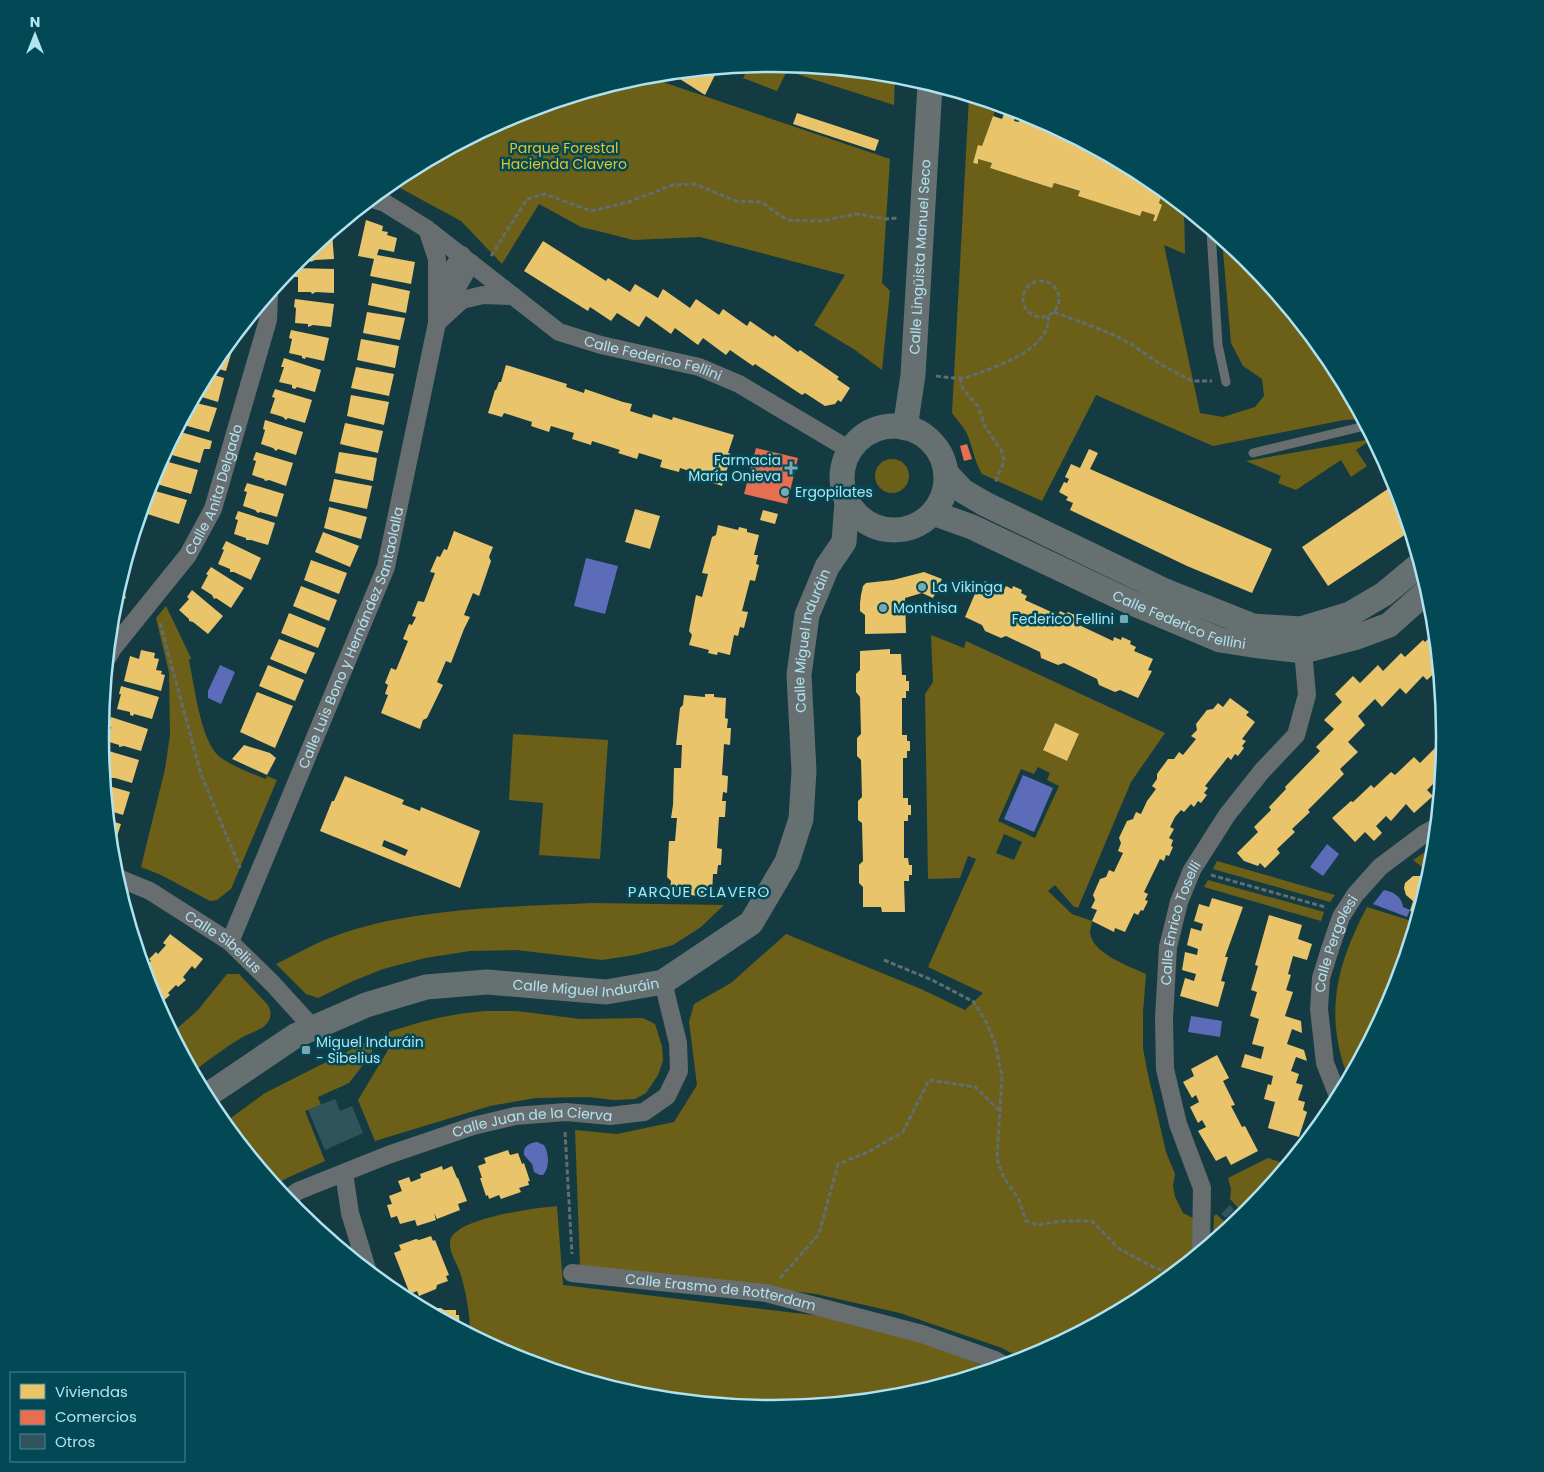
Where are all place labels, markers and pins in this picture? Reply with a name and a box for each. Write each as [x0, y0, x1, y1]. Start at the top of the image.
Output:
place label: Farmacia María Onieva [688, 450, 781, 486]
marker: Farmacia María Onieva [785, 462, 797, 474]
place label: Ergopilates [795, 482, 873, 502]
marker: Ergopilates [779, 486, 791, 498]
place label: La Vikinga [932, 577, 1003, 597]
marker: La Vikinga [916, 581, 928, 593]
place label: Monthisa [893, 598, 957, 618]
marker: Monthisa [877, 602, 889, 614]
place label: Federico Fellini [1012, 609, 1114, 629]
marker: Federico Fellini [1118, 613, 1130, 625]
place label: Miguel Induráin - Sibelius [316, 1032, 424, 1068]
marker: Miguel Induráin - Sibelius [300, 1044, 312, 1056]

